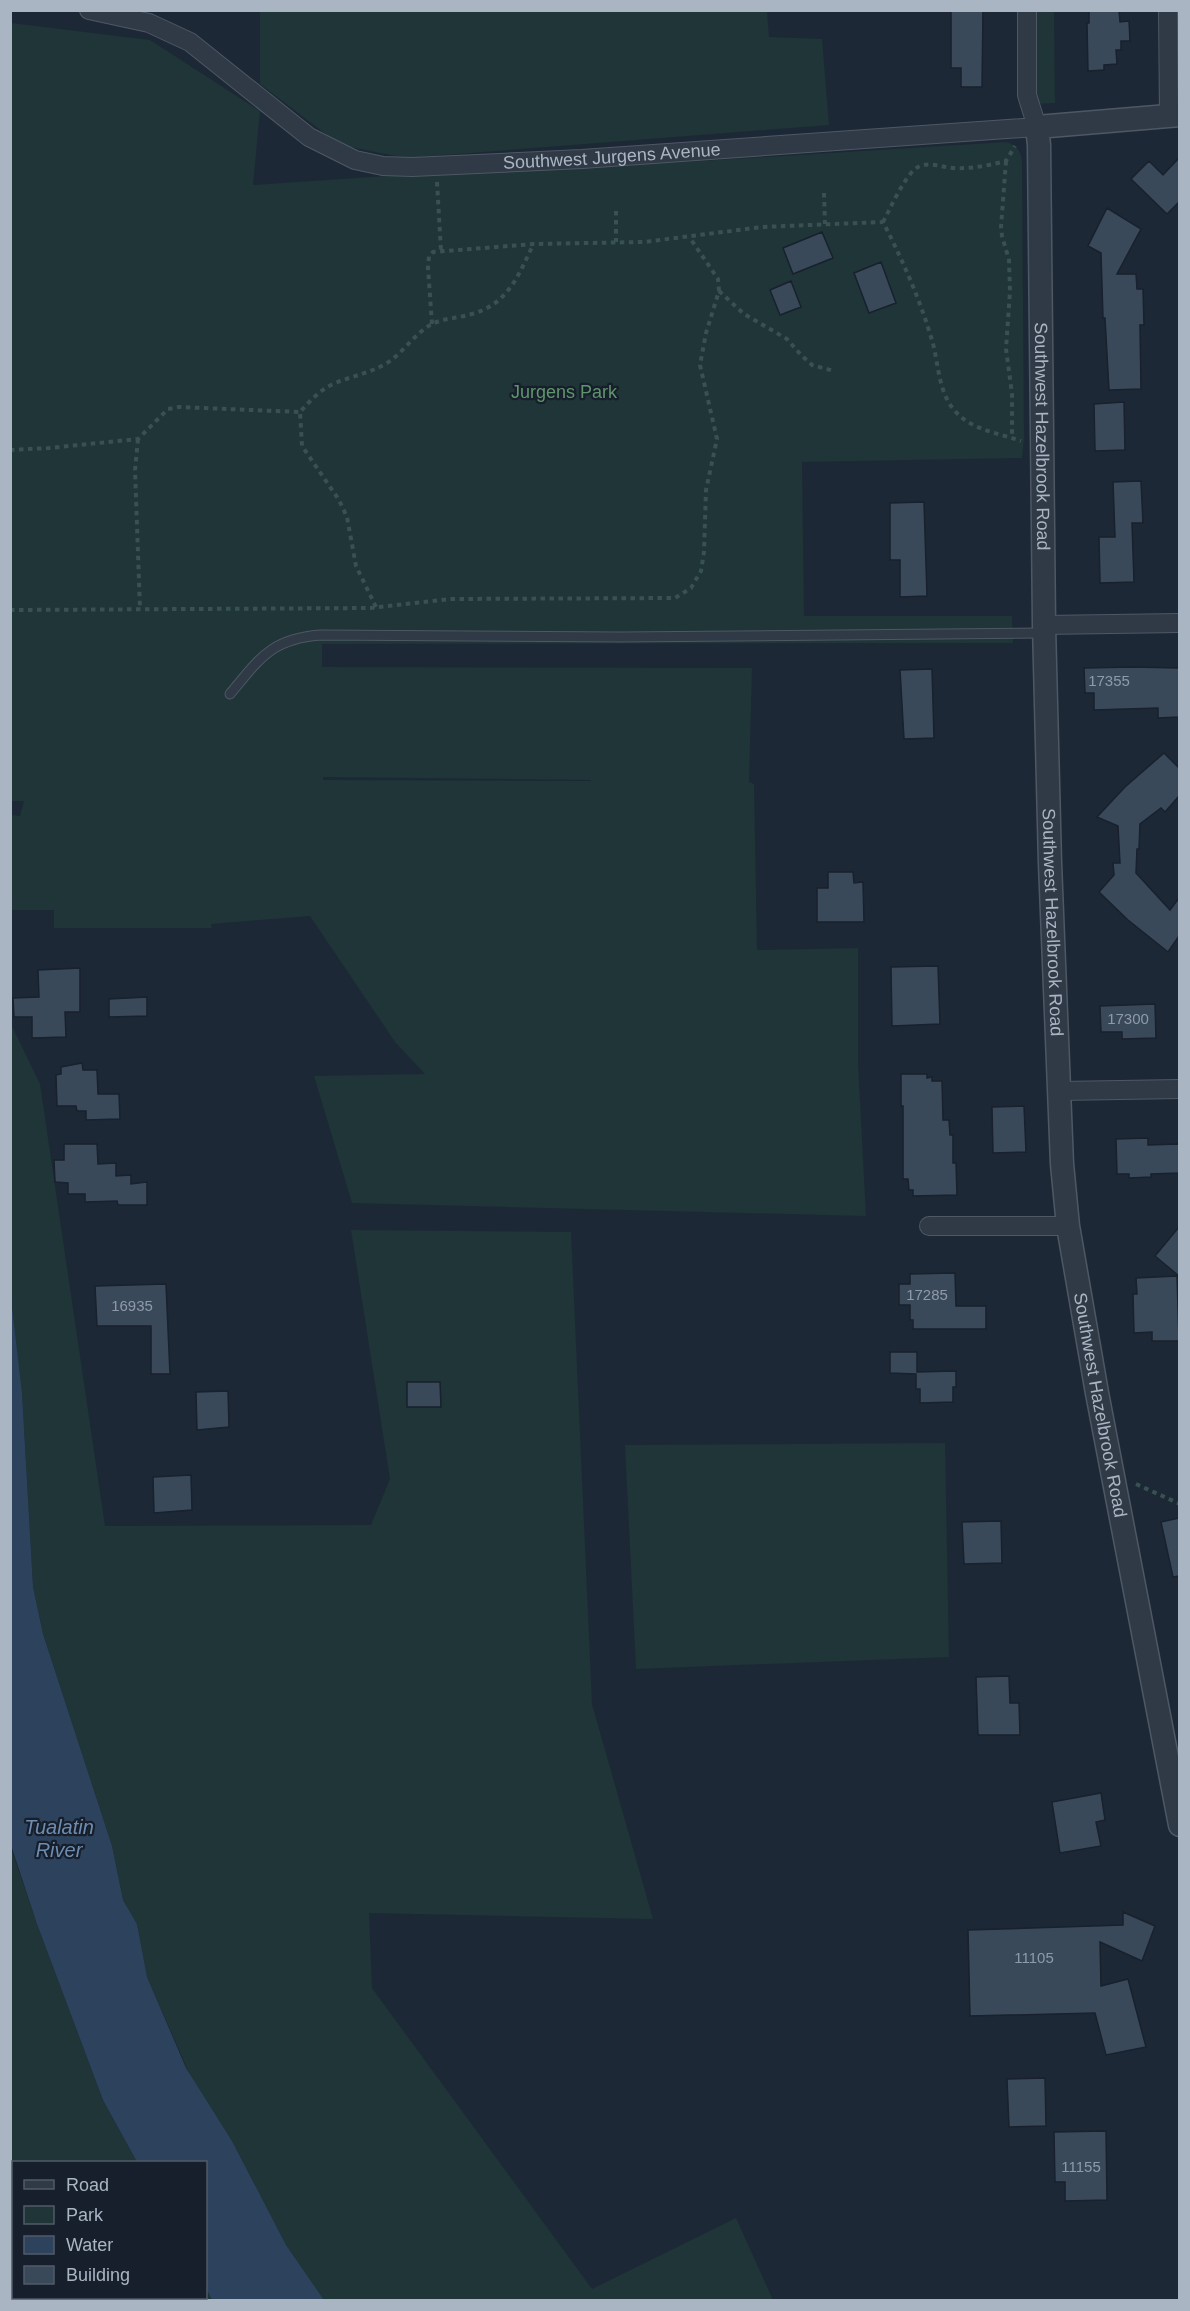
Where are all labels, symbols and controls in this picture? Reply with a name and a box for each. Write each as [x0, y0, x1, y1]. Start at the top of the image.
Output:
street label: Southwest Jurgens Avenue [503, 139, 721, 173]
street label: Southwest Hazelbrook Road [1031, 322, 1053, 551]
park label: Jurgens Park [511, 382, 618, 402]
house number: 17355 [1088, 672, 1130, 689]
street label: Southwest Hazelbrook Road [1039, 808, 1067, 1037]
house number: 17300 [1107, 1010, 1149, 1027]
house number: 17285 [906, 1286, 948, 1303]
street label: Southwest Hazelbrook Road [1070, 1291, 1131, 1519]
house number: 16935 [111, 1297, 153, 1314]
water label: Tualatin River [24, 1816, 94, 1861]
house number: 11105 [1014, 1949, 1054, 1966]
house number: 11155 [1061, 2158, 1101, 2175]
legend [12, 2161, 207, 2299]
text: Road [66, 2175, 109, 2195]
text: Park [66, 2205, 104, 2225]
text: Water [66, 2235, 113, 2255]
text: Building [66, 2265, 130, 2285]

